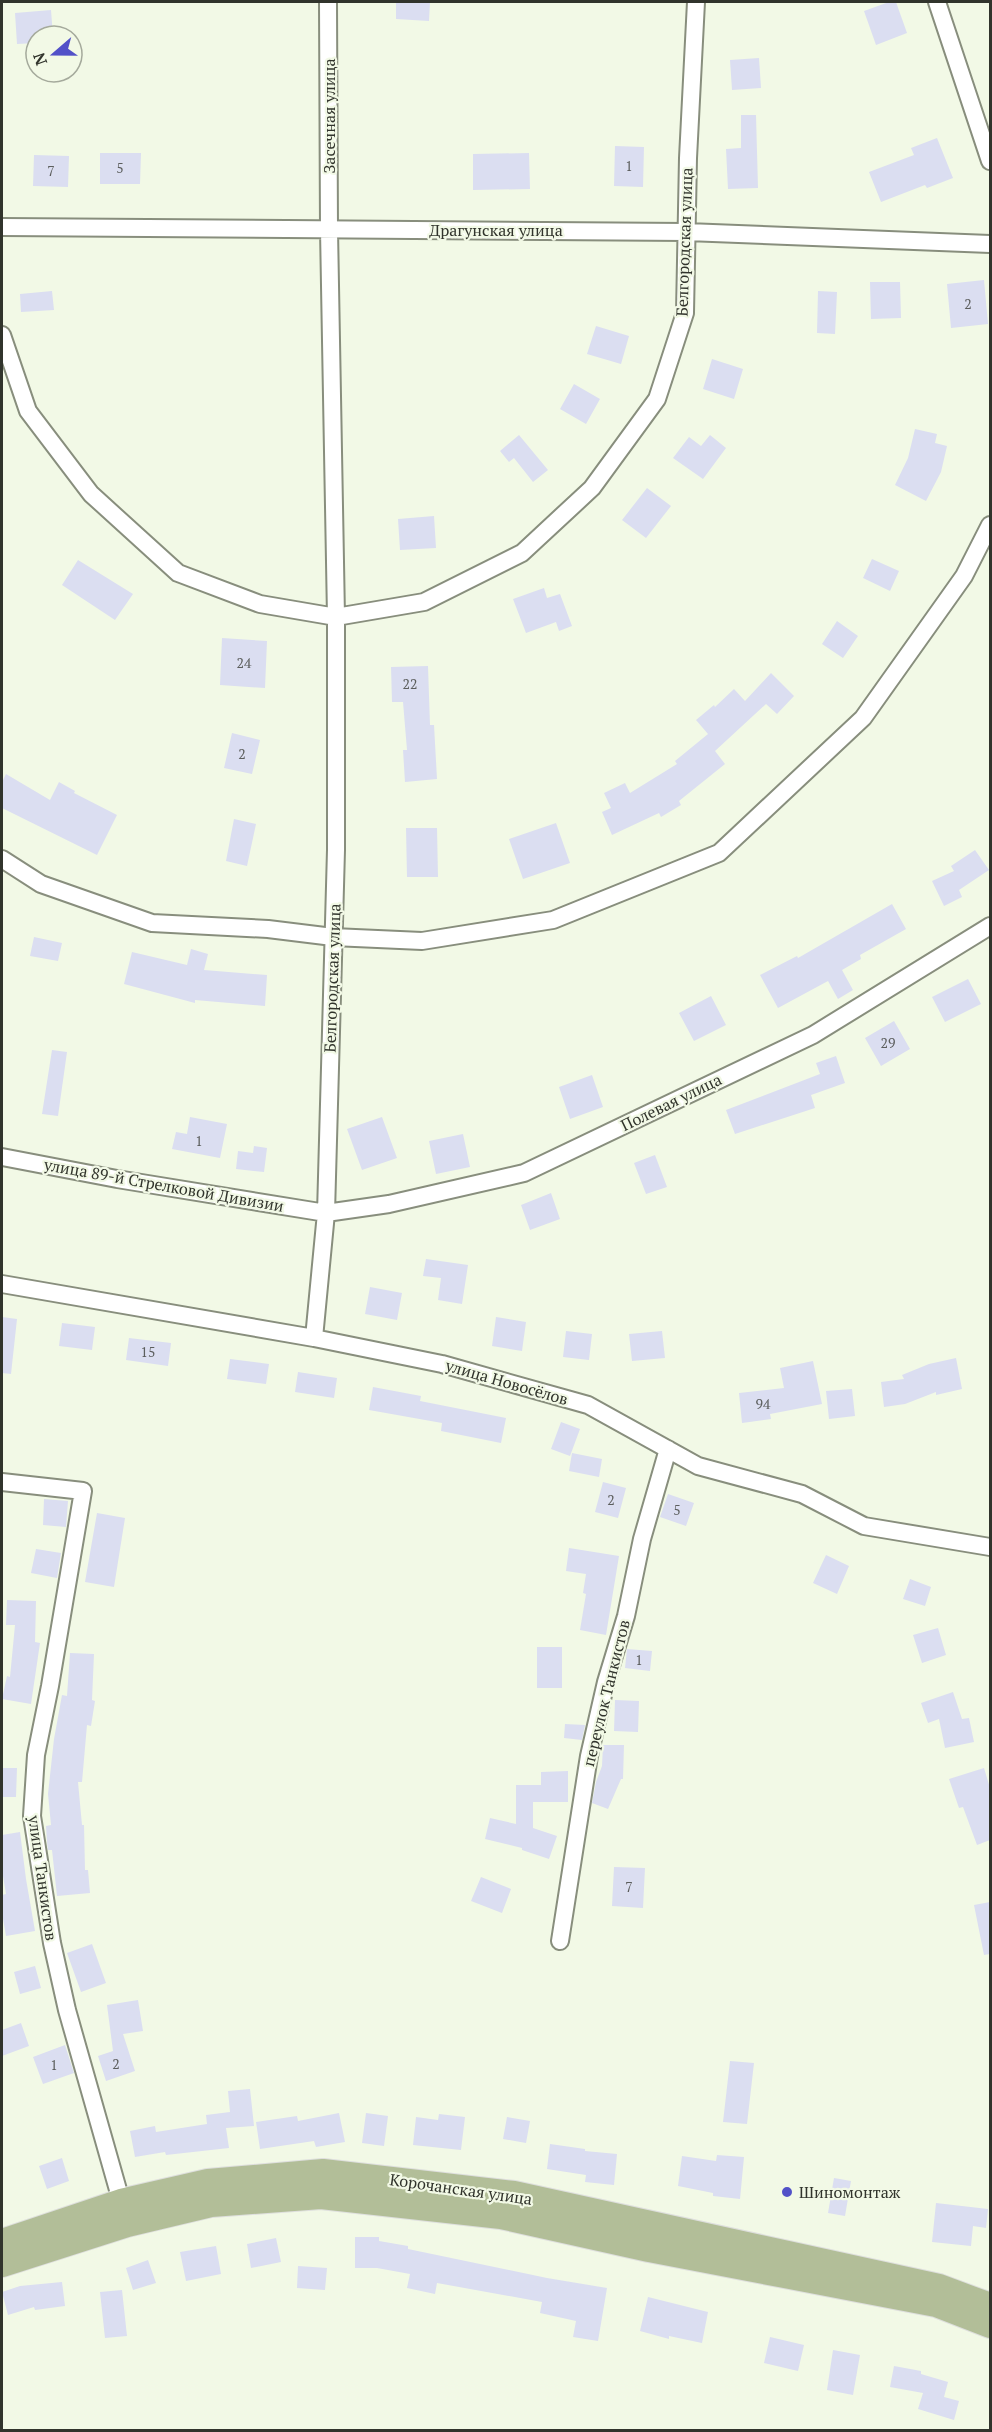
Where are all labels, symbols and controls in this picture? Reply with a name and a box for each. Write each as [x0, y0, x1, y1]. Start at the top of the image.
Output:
north arrow [24, 24, 84, 84]
text: N [27, 50, 52, 69]
street label: Засечная улица [318, 58, 340, 174]
house number: 1 [625, 156, 633, 175]
house number: 5 [116, 158, 124, 177]
house number: 7 [47, 161, 55, 180]
street label: Белгородская улица [670, 167, 698, 317]
street label: Драгунская улица [429, 219, 563, 241]
house number: 2 [964, 294, 972, 313]
house number: 24 [237, 653, 252, 672]
house number: 22 [403, 674, 417, 693]
house number: 2 [238, 744, 246, 763]
street label: Белгородская улица [318, 903, 346, 1053]
house number: 29 [881, 1033, 895, 1052]
street label: Полевая улица [617, 1068, 725, 1136]
house number: 1 [195, 1131, 203, 1150]
street label: улица 89-й Стрелковой Дивизии [41, 1153, 286, 1217]
house number: 15 [141, 1342, 155, 1361]
street label: улица Новосёлов [442, 1354, 571, 1410]
house number: 94 [756, 1394, 771, 1413]
house number: 2 [607, 1490, 615, 1509]
house number: 5 [673, 1500, 681, 1519]
street label: переулок Танкистов [577, 1617, 635, 1769]
house number: 1 [635, 1650, 643, 1669]
street label: улица Танкистов [23, 1813, 63, 1942]
house number: 7 [625, 1877, 633, 1896]
house number: 2 [112, 2054, 120, 2073]
house number: 1 [50, 2055, 58, 2074]
street label: Корочанская улица [388, 2168, 534, 2210]
place label: Шиномонтаж [799, 2181, 901, 2203]
marker: Шиномонтаж [780, 2185, 794, 2199]

